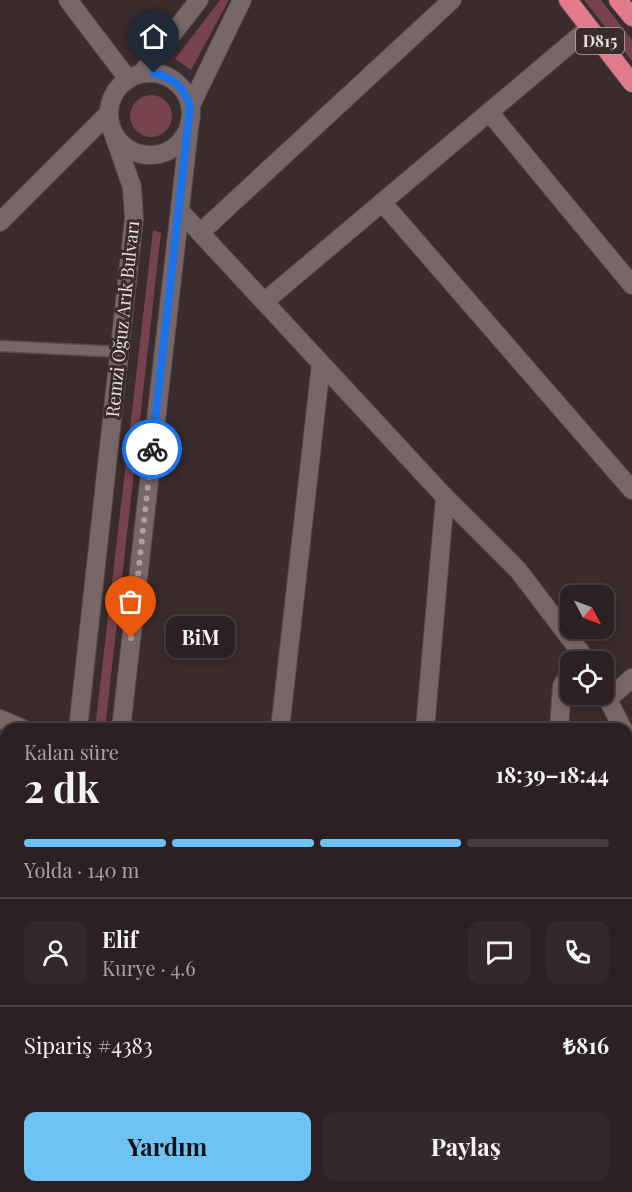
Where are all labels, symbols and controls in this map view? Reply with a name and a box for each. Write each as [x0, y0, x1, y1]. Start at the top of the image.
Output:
pin [128, 11, 179, 73]
icon: home [137, 20, 170, 53]
road number: D815 [576, 28, 624, 54]
street label: Remzi Oğuz Arık Bulvarı [100, 220, 144, 418]
courier [122, 419, 182, 479]
icon: bike [136, 433, 169, 466]
pin [105, 576, 156, 638]
icon: bag [114, 585, 147, 618]
north arrow [560, 585, 614, 639]
map controls [560, 585, 614, 705]
callout: BiM [167, 617, 236, 659]
text: BiM [181, 623, 220, 650]
button: locate [560, 651, 614, 705]
text: Kalan süre [24, 738, 119, 765]
text: 18:39–18:44 [496, 759, 609, 789]
text: 2 dk [24, 761, 99, 813]
text: Yolda · 140 m [24, 856, 139, 883]
button: person [24, 921, 87, 984]
button: chat [468, 921, 531, 984]
button: phone [546, 921, 609, 984]
text: Elif [102, 924, 137, 954]
text: Kurye · 4.6 [102, 954, 196, 981]
text: Sipariş #4383 [24, 1030, 153, 1060]
text: ₺816 [563, 1030, 609, 1060]
button: Yardım [24, 1112, 311, 1181]
button: Paylaş [323, 1112, 609, 1181]

